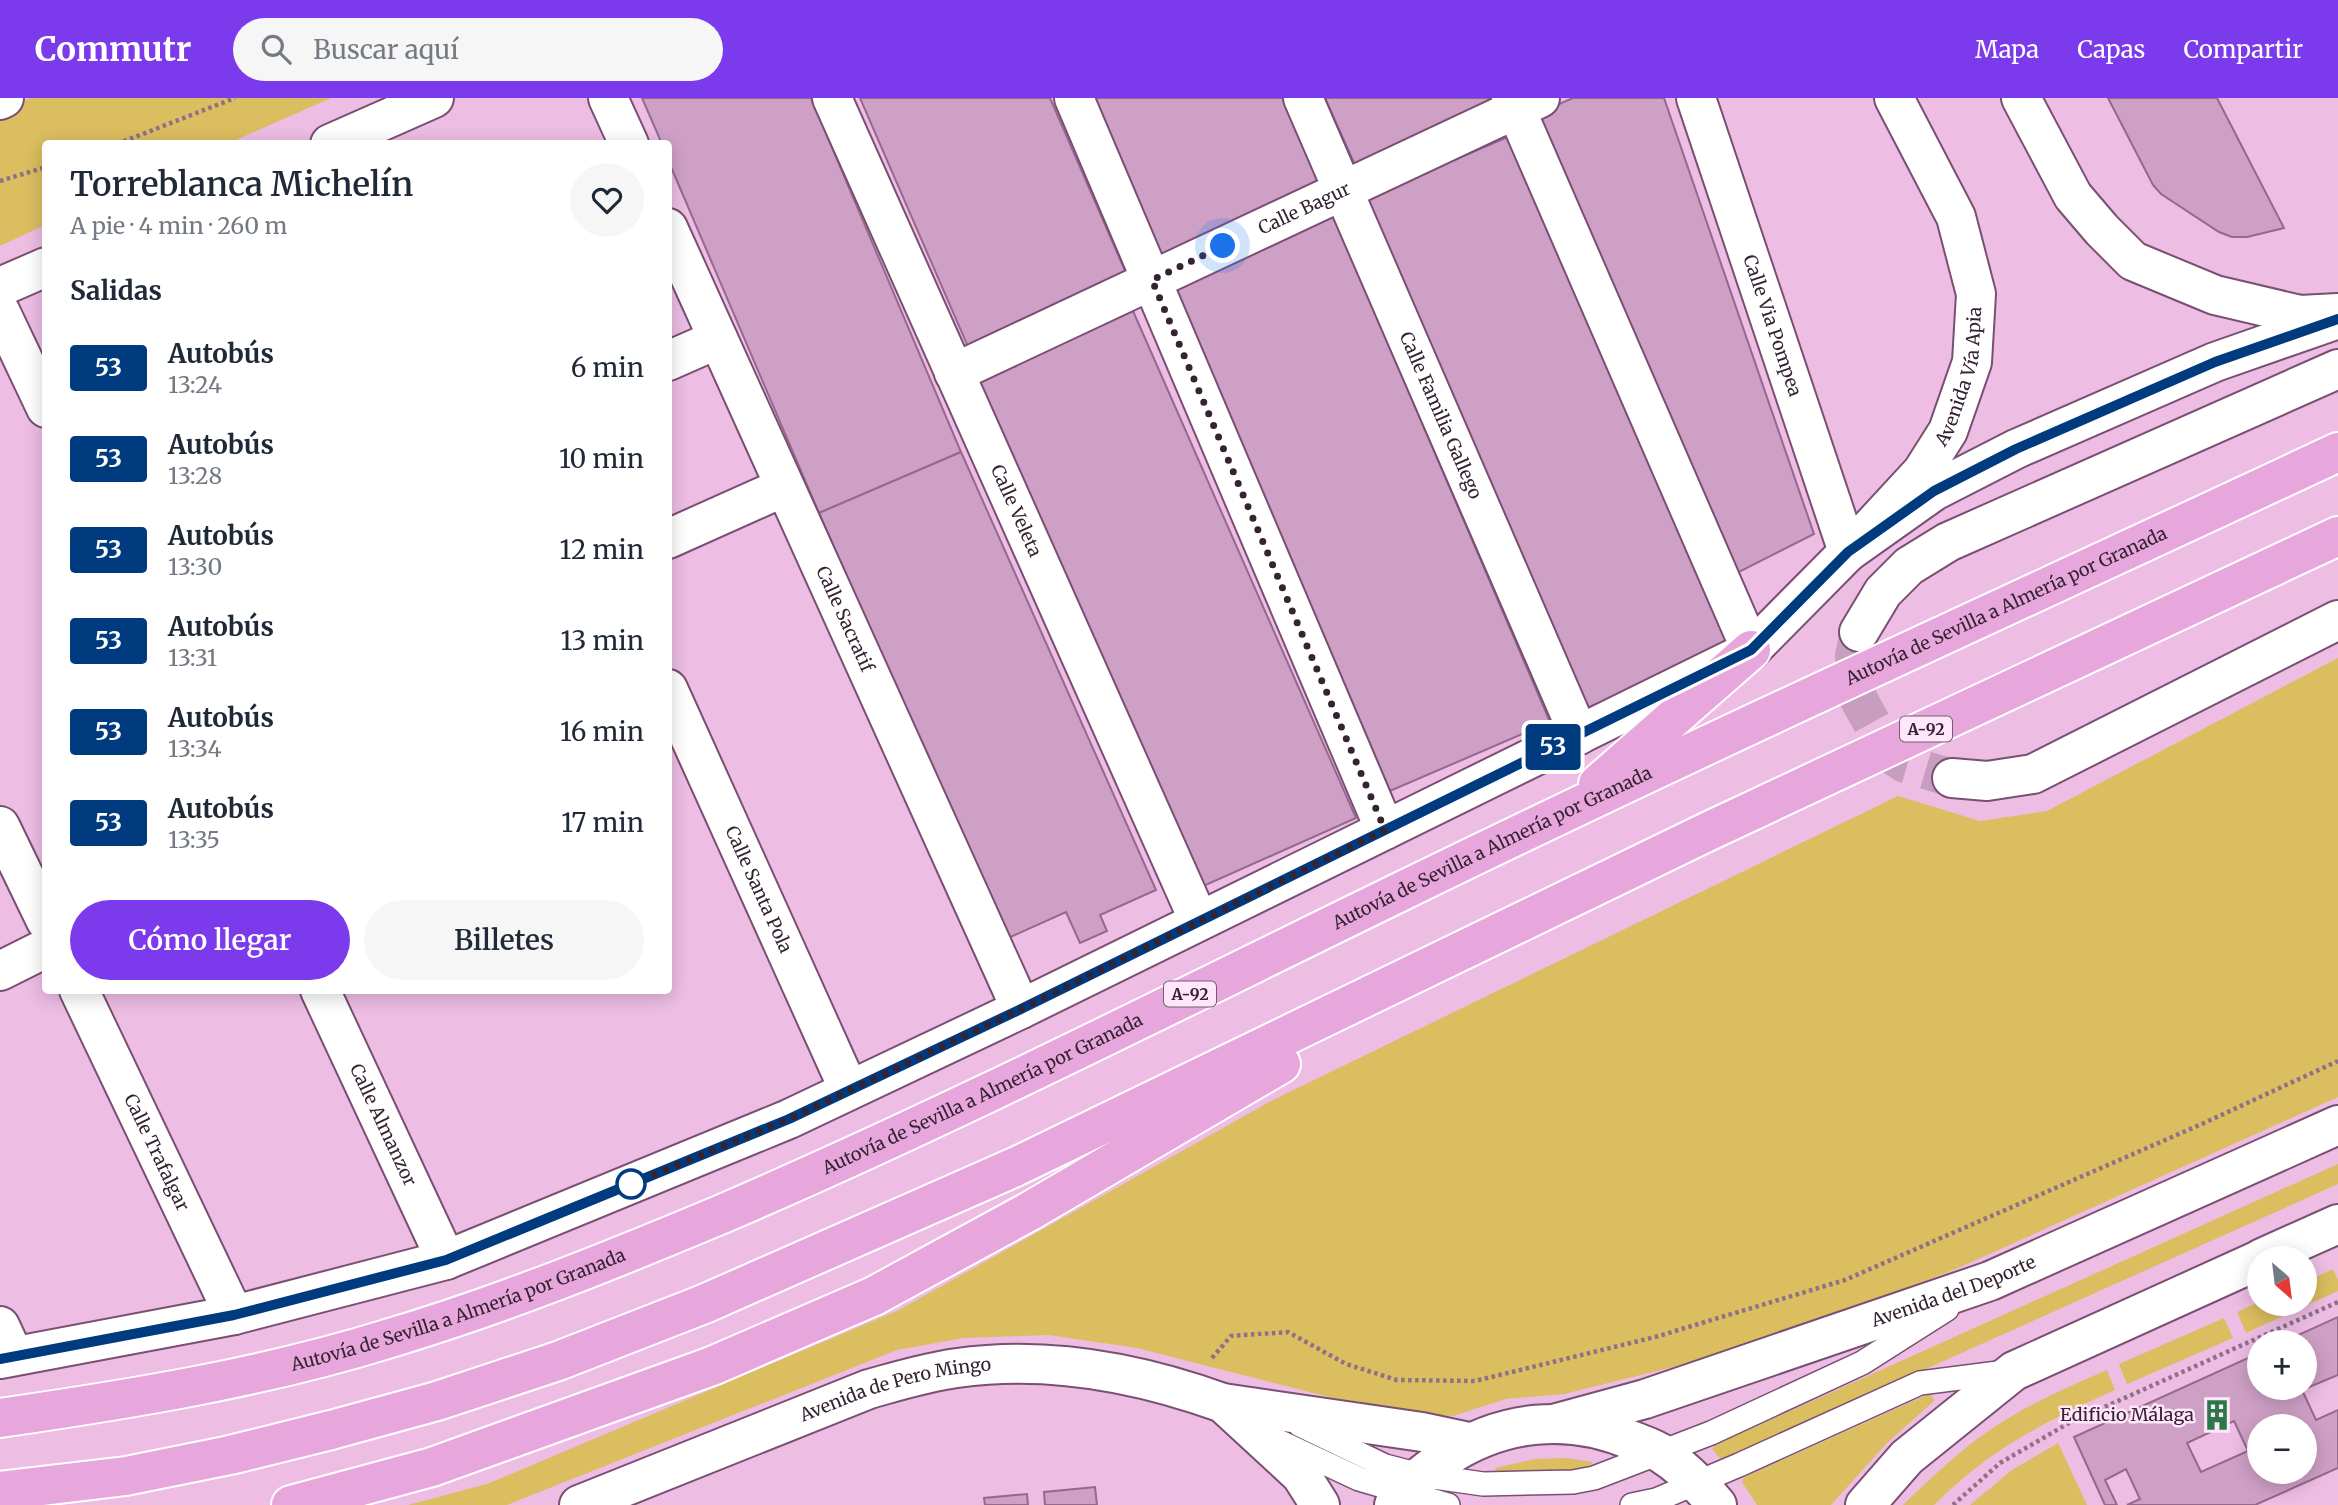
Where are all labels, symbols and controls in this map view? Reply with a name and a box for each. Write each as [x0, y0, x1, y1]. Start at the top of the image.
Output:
search box [233, 18, 723, 81]
text: Commutr [35, 29, 191, 70]
icon: search [257, 30, 295, 68]
text: Buscar aquí [313, 33, 459, 66]
text: Mapa [1975, 34, 2039, 65]
text: Capas [2077, 34, 2145, 65]
text: Compartir [2183, 34, 2303, 65]
button: heart [570, 163, 644, 237]
text: Torreblanca Michelín [70, 164, 413, 205]
street label: Calle Bagur [1254, 177, 1354, 240]
text: A pie · 4 min · 260 m [70, 211, 287, 240]
your location [1205, 228, 1240, 263]
street label: Calle Via Pompea [1738, 252, 1807, 400]
text: Salidas [70, 274, 162, 307]
street label: Avenida Vía Apia [1929, 306, 1986, 451]
street label: Calle Familia Gallego [1395, 328, 1487, 502]
text: Autobús [168, 337, 274, 370]
text: 6 min [571, 351, 644, 384]
text: 53 [95, 352, 122, 383]
text: 13:24 [168, 370, 222, 399]
text: Autobús [168, 428, 274, 461]
text: 10 min [559, 442, 644, 475]
text: 53 [95, 443, 122, 474]
text: 13:28 [168, 461, 222, 490]
street label: Calle Veleta [986, 461, 1047, 561]
text: Autobús [168, 519, 274, 552]
street label: Autovía de Sevilla a Almería por Granada [1841, 521, 2171, 690]
text: 12 min [560, 533, 644, 566]
text: 53 [95, 534, 122, 565]
text: 13:30 [168, 552, 222, 581]
street label: Calle Sacratif [811, 562, 879, 676]
text: Autobús [168, 610, 274, 643]
text: 13 min [560, 624, 644, 657]
text: 53 [95, 625, 122, 656]
text: 13:31 [168, 643, 217, 672]
text: Autobús [168, 701, 274, 734]
text: 16 min [560, 715, 644, 748]
text: 53 [95, 716, 122, 747]
road number: A-92 [1900, 716, 1952, 742]
line badge: 53 [1522, 724, 1584, 770]
text: 53 [1540, 731, 1566, 762]
text: 13:34 [168, 734, 222, 763]
street label: Autovía de Sevilla a Almería por Granada [1328, 761, 1656, 935]
text: Autobús [168, 792, 274, 825]
text: 17 min [561, 806, 644, 839]
text: 53 [95, 807, 122, 838]
street label: Calle Santa Pola [720, 822, 798, 957]
text: 13:35 [168, 825, 220, 854]
button: Cómo llegar [70, 900, 350, 980]
button: Billetes [364, 900, 644, 980]
road number: A-92 [1164, 982, 1216, 1006]
street label: Autovía de Sevilla a Almería por Granada [818, 1008, 1147, 1180]
street label: Calle Almanzor [345, 1060, 422, 1190]
street label: Calle Trafalgar [119, 1090, 195, 1215]
unlabelled marker [616, 1169, 646, 1199]
street label: Autovía de Sevilla a Almería por Granada [288, 1243, 629, 1376]
north arrow [2247, 1246, 2317, 1316]
map controls [2247, 1246, 2317, 1484]
street label: Avenida del Deporte [1867, 1250, 2039, 1332]
button: + [2247, 1330, 2317, 1400]
street label: Avenida de Pero Mingo [795, 1353, 992, 1427]
building icon: Edificio Málaga [2200, 1398, 2234, 1432]
place label: Edificio Málaga [2060, 1403, 2194, 1426]
button: − [2247, 1414, 2317, 1484]

